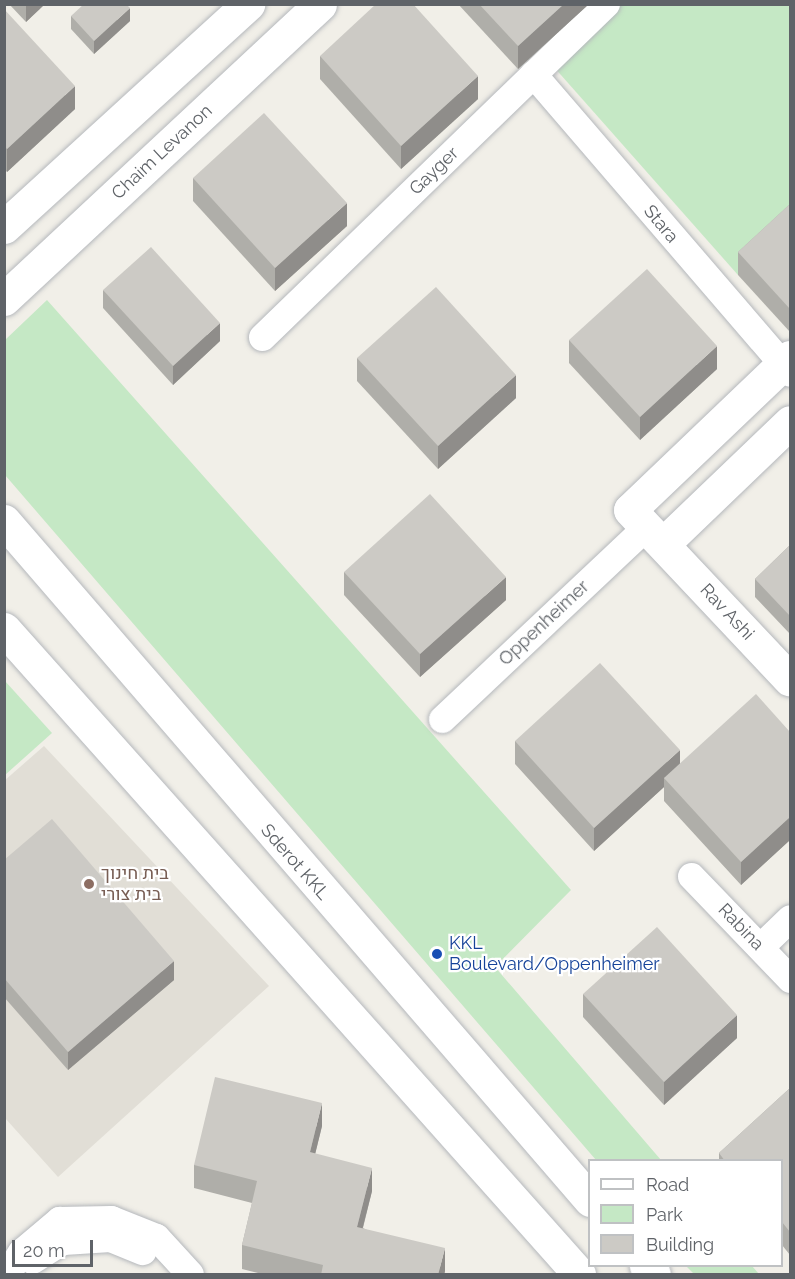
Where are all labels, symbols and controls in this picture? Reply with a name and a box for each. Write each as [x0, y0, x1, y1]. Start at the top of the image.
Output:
street label: Chaim Levanon [107, 100, 217, 204]
street label: Gayger [405, 142, 463, 200]
street label: Stara [639, 201, 683, 247]
street label: Oppenheimer [495, 576, 593, 670]
street label: Rav Ashi [695, 579, 759, 645]
street label: Sderot KKL [256, 820, 334, 904]
place label: בית חינוך בית צורי [101, 863, 169, 906]
marker: בית חינוך בית צורי [82, 877, 96, 891]
street label: Rabina [714, 899, 768, 955]
place label: KKL Boulevard/Oppenheimer [449, 933, 660, 976]
marker: KKL Boulevard/Oppenheimer [430, 947, 444, 961]
legend [588, 1159, 783, 1267]
text: Road [646, 1174, 689, 1195]
text: Park [646, 1204, 683, 1225]
scale bar [15, 1228, 96, 1266]
text: Building [646, 1234, 714, 1255]
text: 20 m [23, 1240, 65, 1261]

